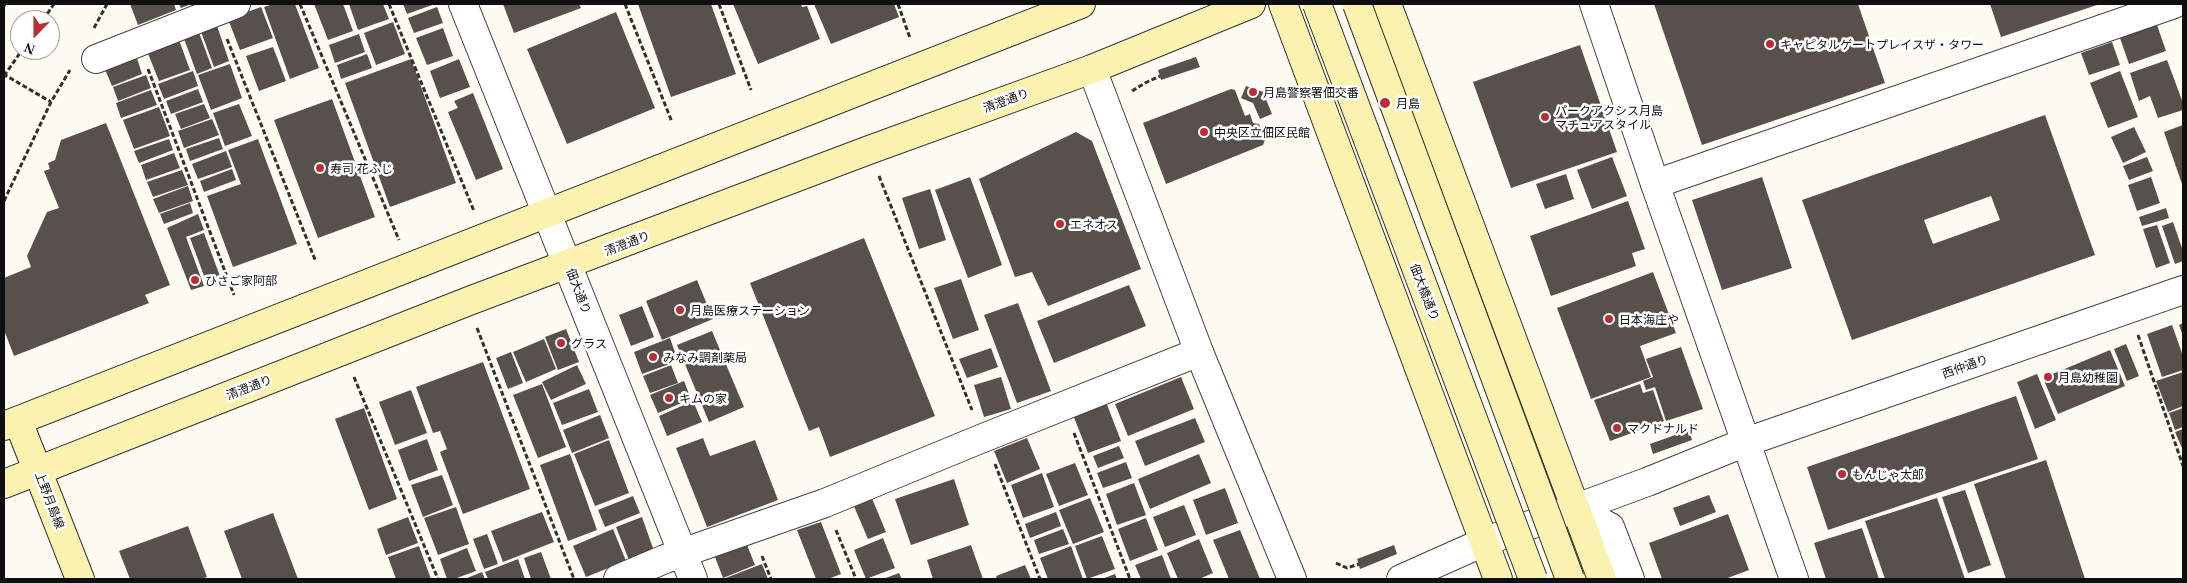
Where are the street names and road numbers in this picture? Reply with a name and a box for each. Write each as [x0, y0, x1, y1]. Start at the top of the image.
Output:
street label: 清澄通り [981, 85, 1031, 115]
street label: 清澄通り [602, 228, 652, 258]
street label: 佃大橋通り [1408, 261, 1442, 323]
street label: 佃大通り [564, 266, 594, 316]
street label: 西仲通り [1940, 351, 1990, 381]
street label: 清澄通り [224, 372, 274, 402]
street label: 上野月島線 [33, 469, 67, 531]

